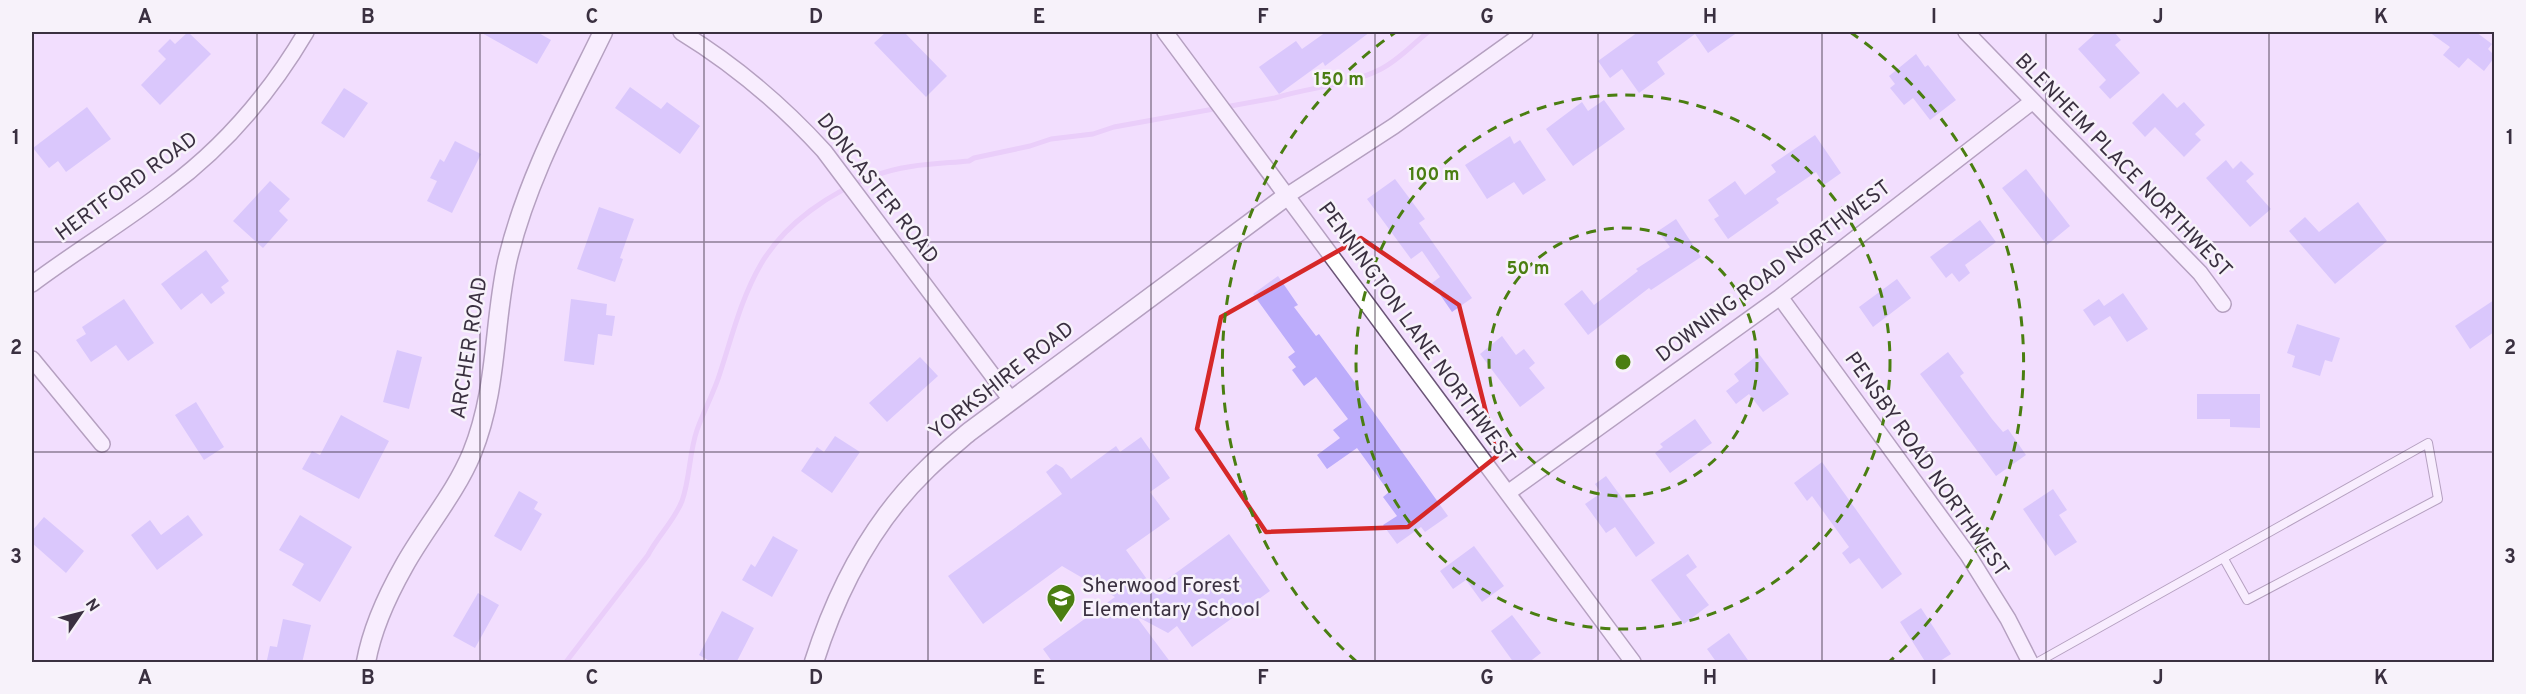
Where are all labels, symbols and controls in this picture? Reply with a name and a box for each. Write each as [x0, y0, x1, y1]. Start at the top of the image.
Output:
text: A [138, 5, 152, 31]
text: B [361, 5, 375, 31]
text: C [586, 5, 598, 31]
text: D [809, 5, 823, 31]
text: E [1033, 5, 1045, 31]
text: F [1257, 5, 1269, 31]
text: G [1480, 5, 1494, 31]
text: H [1703, 5, 1717, 31]
text: I [1931, 5, 1937, 31]
text: J [2152, 5, 2164, 31]
text: K [2374, 5, 2388, 31]
street label: BLENHEIM PLACE NORTHWEST [2009, 48, 2237, 284]
text: 150 m [1314, 69, 1364, 92]
street label: DONCASTER ROAD [810, 108, 944, 270]
text: 1 [12, 126, 20, 152]
street label: HERTFORD ROAD [50, 126, 204, 248]
text: 1 [2506, 126, 2514, 152]
text: 100 m [1408, 164, 1460, 187]
street label: DOWNING ROAD NORTHWEST [1651, 175, 1897, 369]
street label: PENNINGTON LANE NORTHWEST [1311, 197, 1521, 471]
text: 50 m [1506, 258, 1550, 281]
street label: ARCHER ROAD [445, 275, 495, 421]
street label: YORKSHIRE ROAD [924, 316, 1080, 446]
text: 2 [10, 336, 22, 362]
text: 2 [2504, 336, 2516, 362]
street label: PENSBY ROAD NORTHWEST [1838, 347, 2014, 583]
centre of rings [1613, 352, 1633, 372]
text: 3 [10, 545, 22, 571]
text: 3 [2504, 545, 2516, 571]
place label: Sherwood Forest Elementary School [1082, 573, 1260, 624]
school or university icon: Sherwood Forest Elementary School [1045, 582, 1077, 624]
north arrow [51, 583, 111, 643]
text: N [80, 595, 103, 616]
text: A [138, 666, 152, 692]
text: B [361, 666, 375, 692]
text: C [586, 666, 598, 692]
text: D [809, 666, 823, 692]
text: E [1033, 666, 1045, 692]
text: F [1257, 666, 1269, 692]
text: G [1480, 666, 1494, 692]
text: H [1703, 666, 1717, 692]
text: I [1931, 666, 1937, 692]
text: J [2152, 666, 2164, 692]
text: K [2374, 666, 2388, 692]

